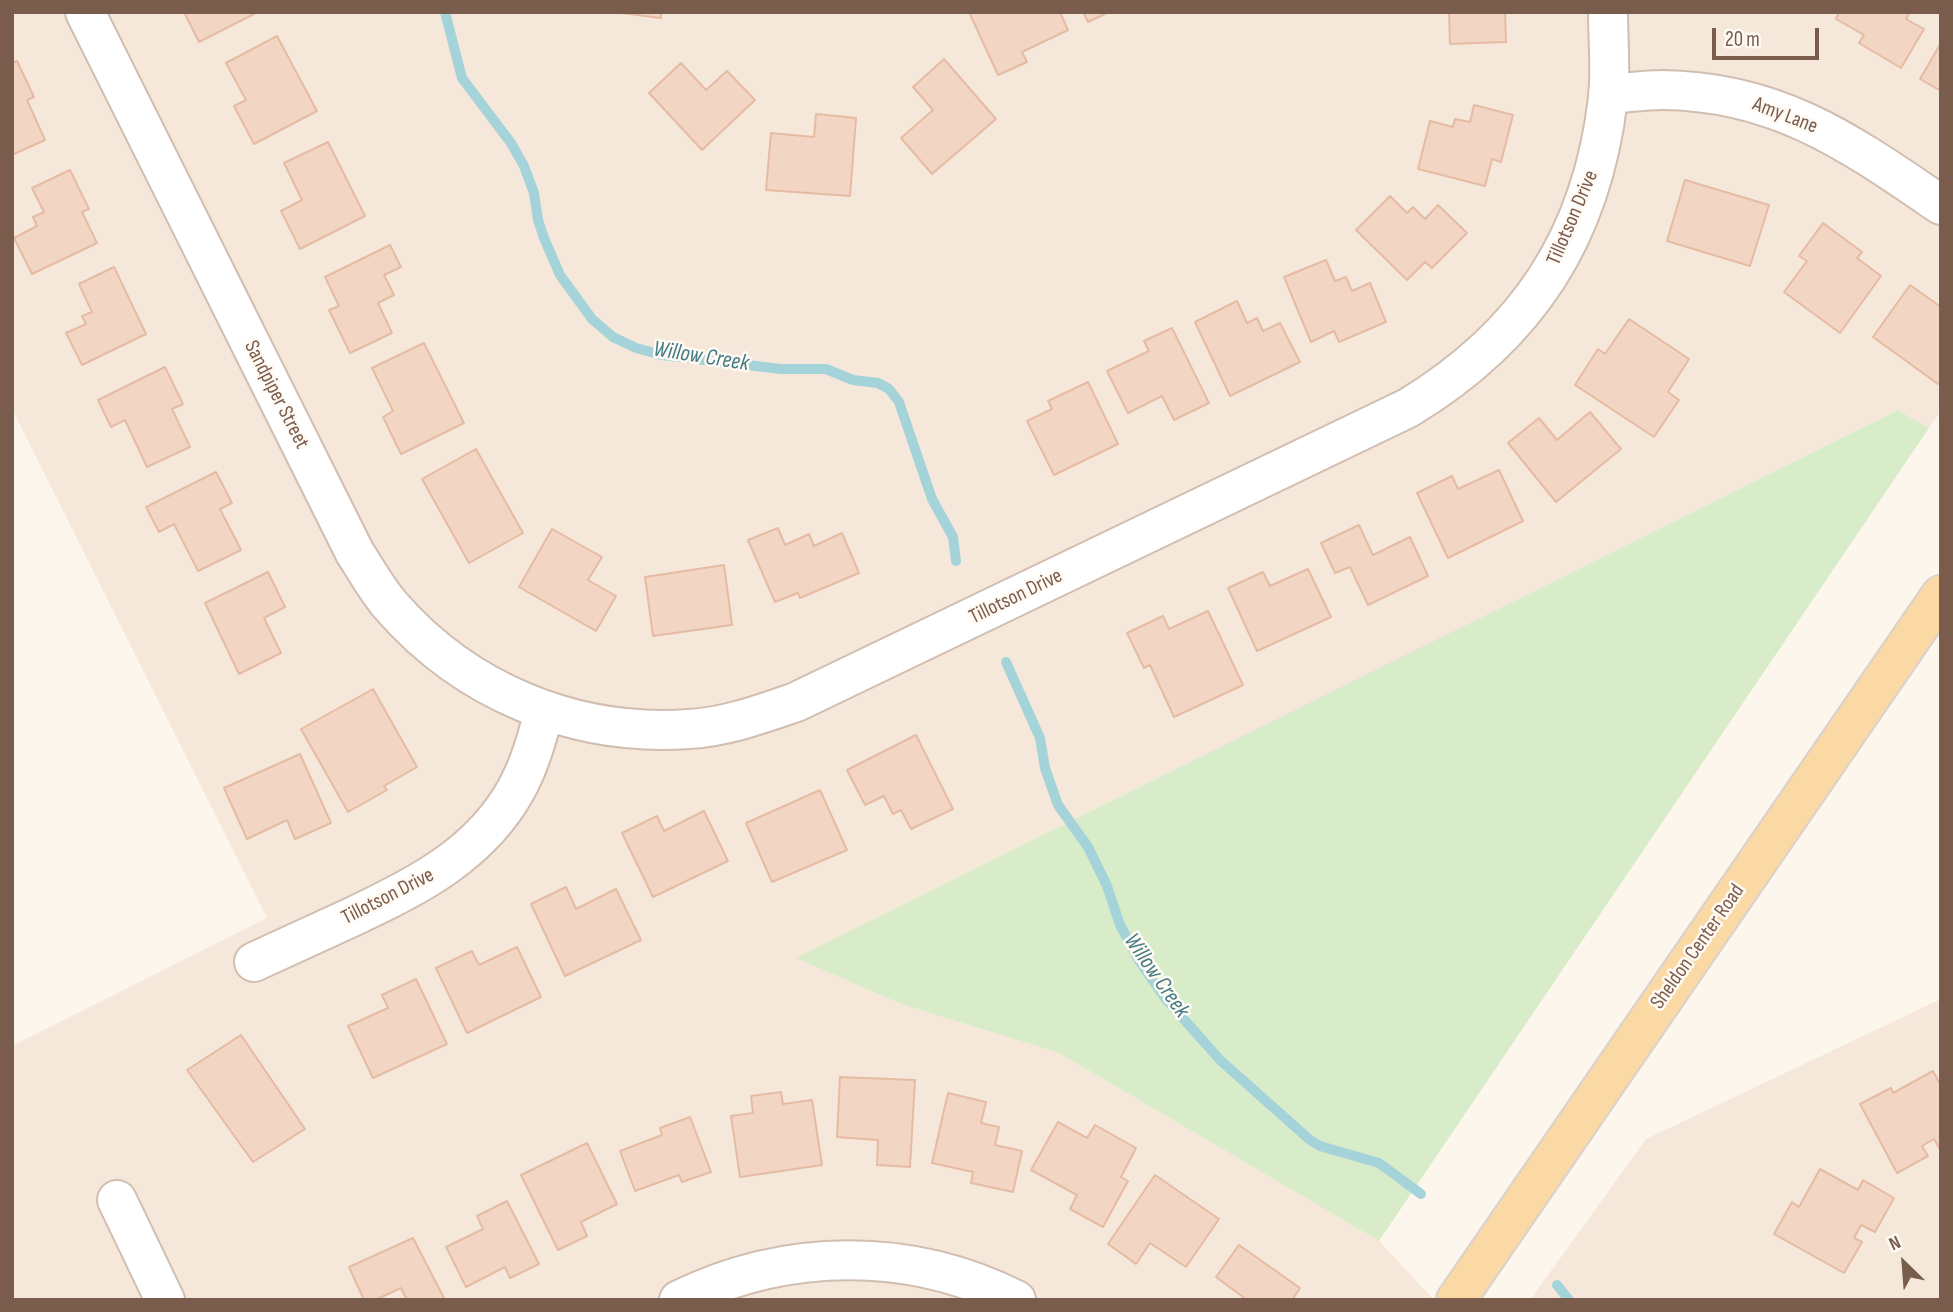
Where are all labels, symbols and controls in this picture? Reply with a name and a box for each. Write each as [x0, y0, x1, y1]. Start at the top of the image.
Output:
scale bar [1715, 14, 1822, 58]
text: 20 m [1725, 27, 1760, 52]
street label: Amy Lane [1749, 92, 1821, 140]
street label: Tillotson Drive [1542, 167, 1604, 269]
water label: Willow Creek [651, 336, 751, 378]
street label: Sandpiper Street [238, 337, 314, 453]
street label: Tillotson Drive [965, 564, 1067, 630]
street label: Tillotson Drive [338, 863, 438, 931]
street label: Sheldon Center Road [1646, 880, 1750, 1014]
water label: Willow Creek [1117, 929, 1195, 1023]
north arrow [1869, 1228, 1939, 1298]
text: N [1885, 1231, 1904, 1256]

